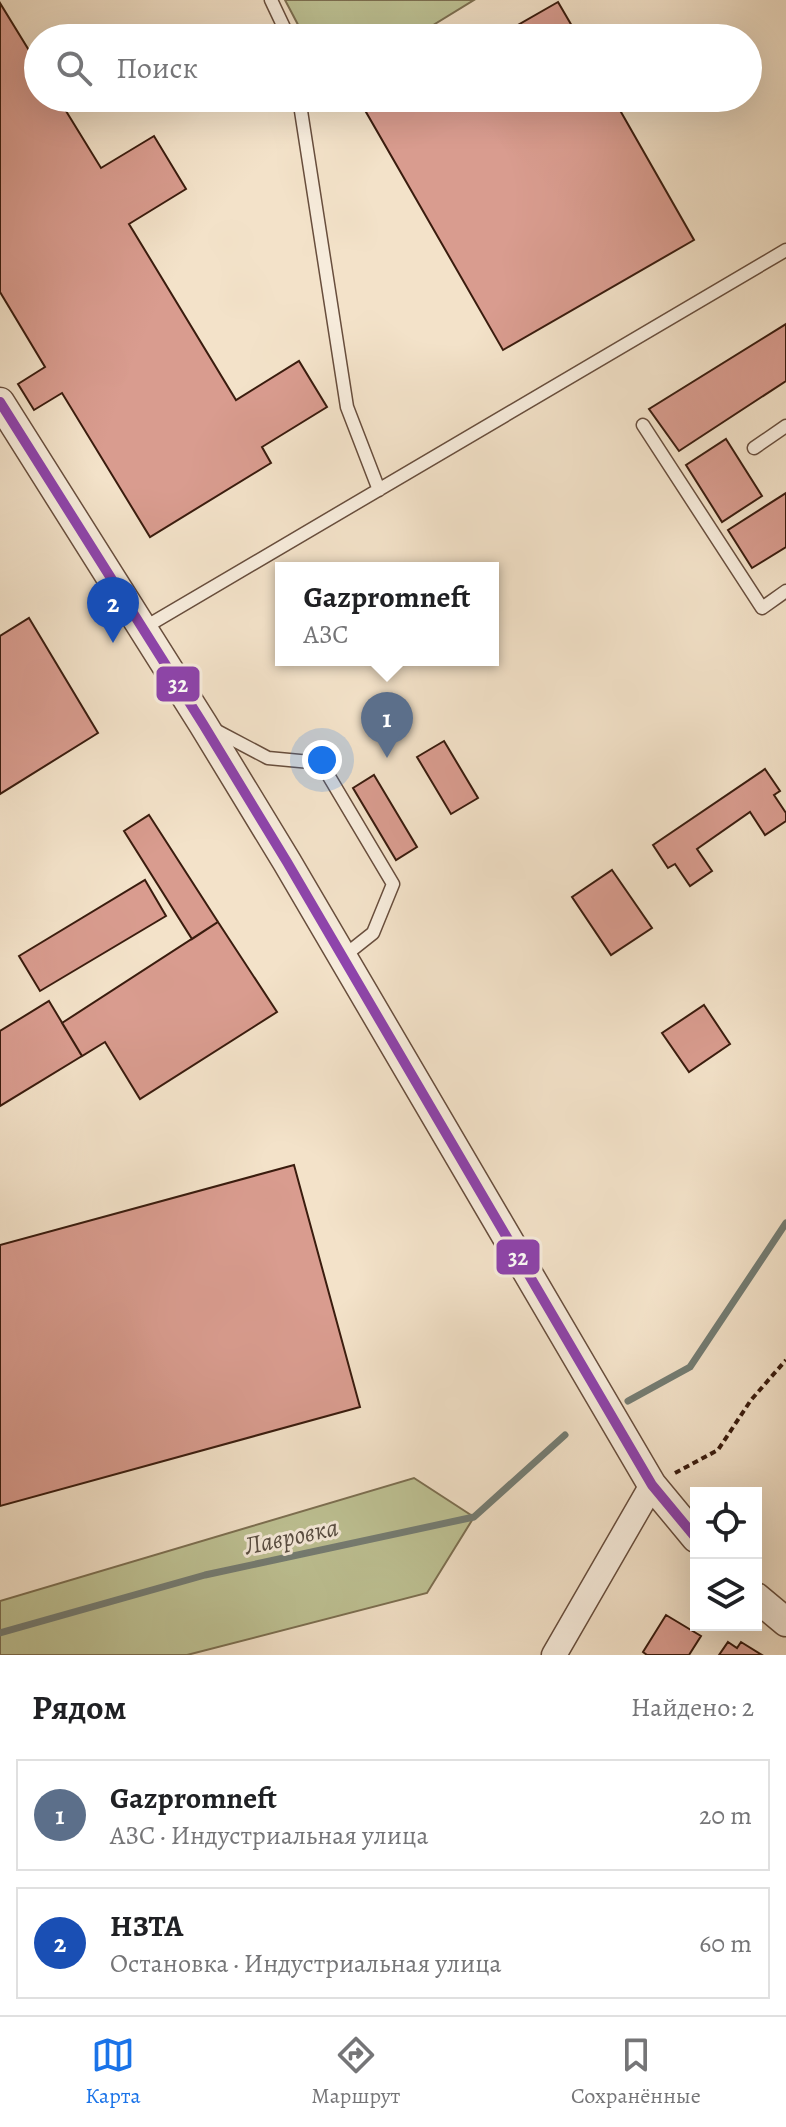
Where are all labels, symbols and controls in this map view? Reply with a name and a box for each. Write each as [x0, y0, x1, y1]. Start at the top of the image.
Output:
search box [24, 24, 762, 112]
icon: search [52, 46, 96, 90]
text: Поиск [116, 48, 198, 88]
popup [275, 562, 499, 666]
pin: 2 [87, 577, 139, 643]
text: Gazpromneft [303, 577, 471, 617]
text: АЗС [303, 617, 349, 652]
line badge: 32 [155, 665, 201, 703]
text: 32 [168, 670, 188, 700]
pin: 1 [361, 692, 413, 758]
your location [302, 740, 342, 780]
line badge: 32 [495, 1238, 541, 1276]
text: 32 [508, 1243, 528, 1273]
map controls [690, 1487, 762, 1631]
button: locate [690, 1487, 762, 1559]
water label: Лавровка [240, 1509, 341, 1564]
button: layers [690, 1559, 762, 1631]
text: Рядом [32, 1684, 126, 1731]
text: Найдено: 2 [631, 1690, 754, 1725]
text: Gazpromneft [110, 1778, 277, 1818]
text: 1 [55, 1798, 65, 1833]
text: 20 m [699, 1798, 752, 1833]
text: АЗС · Индустриальная улица [110, 1818, 428, 1853]
text: НЗТА [110, 1906, 183, 1946]
text: 2 [54, 1926, 66, 1961]
text: 60 m [699, 1926, 752, 1961]
text: Остановка · Индустриальная улица [110, 1946, 502, 1981]
tab: Карта [85, 2033, 141, 2111]
tab: Маршрут [311, 2033, 400, 2111]
tab: Сохранённые [571, 2033, 701, 2111]

